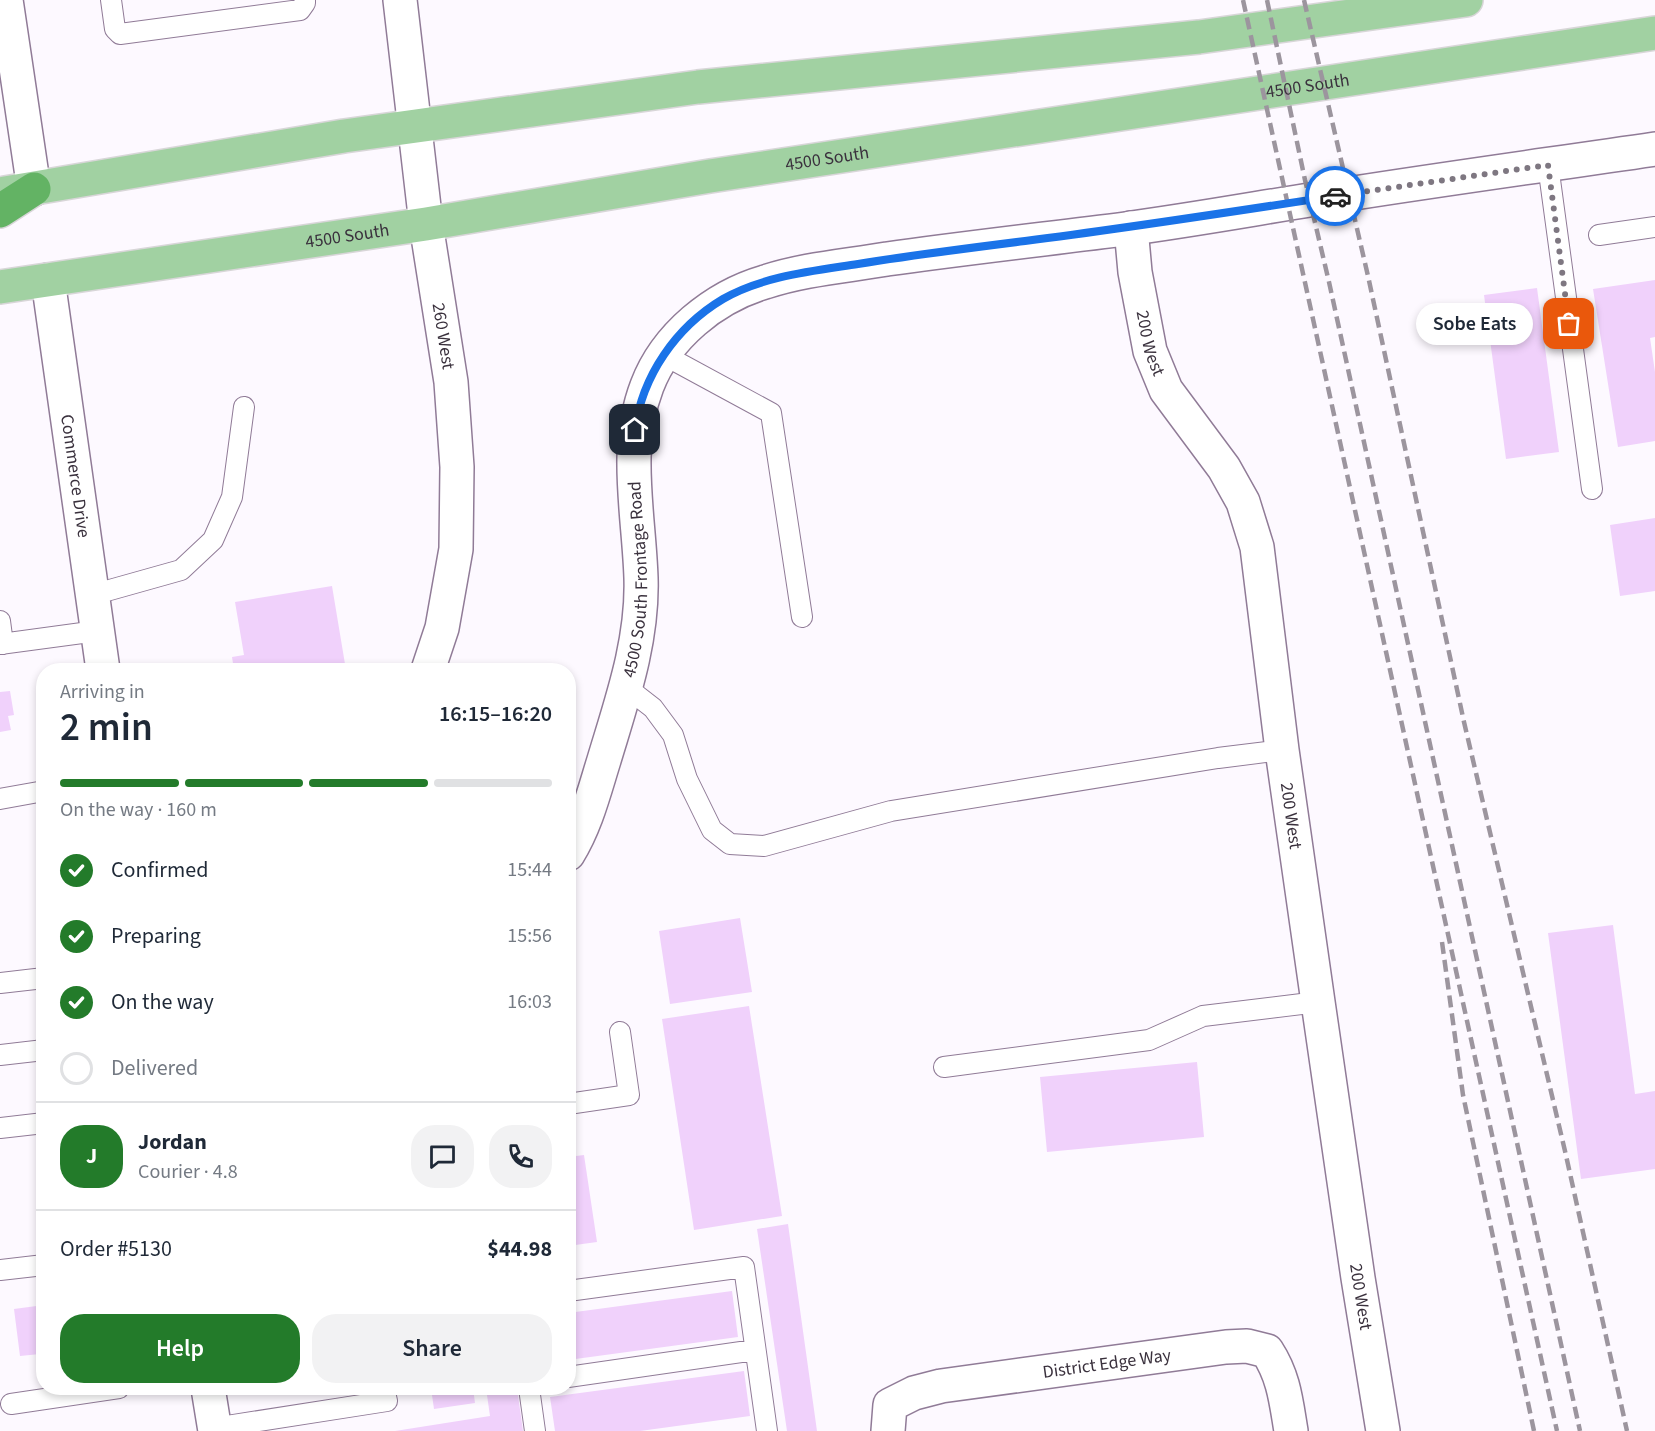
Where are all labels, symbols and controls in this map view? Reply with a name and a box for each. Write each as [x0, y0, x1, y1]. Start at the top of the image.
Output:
street label: 4500 South [1264, 67, 1351, 105]
street label: 4500 South [783, 140, 871, 177]
courier [1305, 166, 1365, 226]
icon: car [1319, 180, 1352, 213]
street label: 4500 South [304, 218, 391, 255]
pin [1543, 298, 1594, 349]
street label: 260 West [426, 301, 461, 371]
callout: Sobe Eats [1416, 303, 1533, 345]
icon: bag [1552, 307, 1585, 340]
street label: 200 West [1130, 308, 1171, 380]
text: Sobe Eats [1433, 310, 1516, 338]
pin [609, 404, 660, 455]
street label: Commerce Drive [54, 413, 96, 540]
icon: home [618, 413, 651, 446]
street label: 4500 South Frontage Road [617, 481, 654, 680]
text: Arriving in [60, 678, 145, 706]
text: 16:15–16:20 [439, 698, 552, 730]
text: 2 min [60, 700, 153, 756]
street label: 200 West [1274, 781, 1308, 851]
text: On the way · 160 m [60, 796, 217, 824]
icon: check [60, 854, 93, 887]
text: Confirmed [111, 854, 208, 886]
text: 15:44 [507, 856, 552, 884]
icon: check [60, 920, 93, 953]
text: Preparing [111, 920, 201, 952]
text: 15:56 [507, 922, 552, 950]
icon: check [60, 986, 93, 1019]
text: On the way [111, 986, 214, 1018]
text: 16:03 [507, 988, 552, 1016]
text: Delivered [111, 1052, 198, 1084]
button: chat [411, 1125, 474, 1188]
button: phone [489, 1125, 552, 1188]
text: Jordan [138, 1126, 207, 1158]
text: J [86, 1140, 97, 1172]
text: Courier · 4.8 [138, 1158, 238, 1186]
text: Order #5130 [60, 1233, 172, 1265]
text: $44.98 [487, 1233, 552, 1265]
street label: 200 West [1343, 1262, 1378, 1332]
button: Help [60, 1314, 300, 1383]
button: Share [312, 1314, 552, 1383]
street label: District Edge Way [1041, 1343, 1173, 1385]

